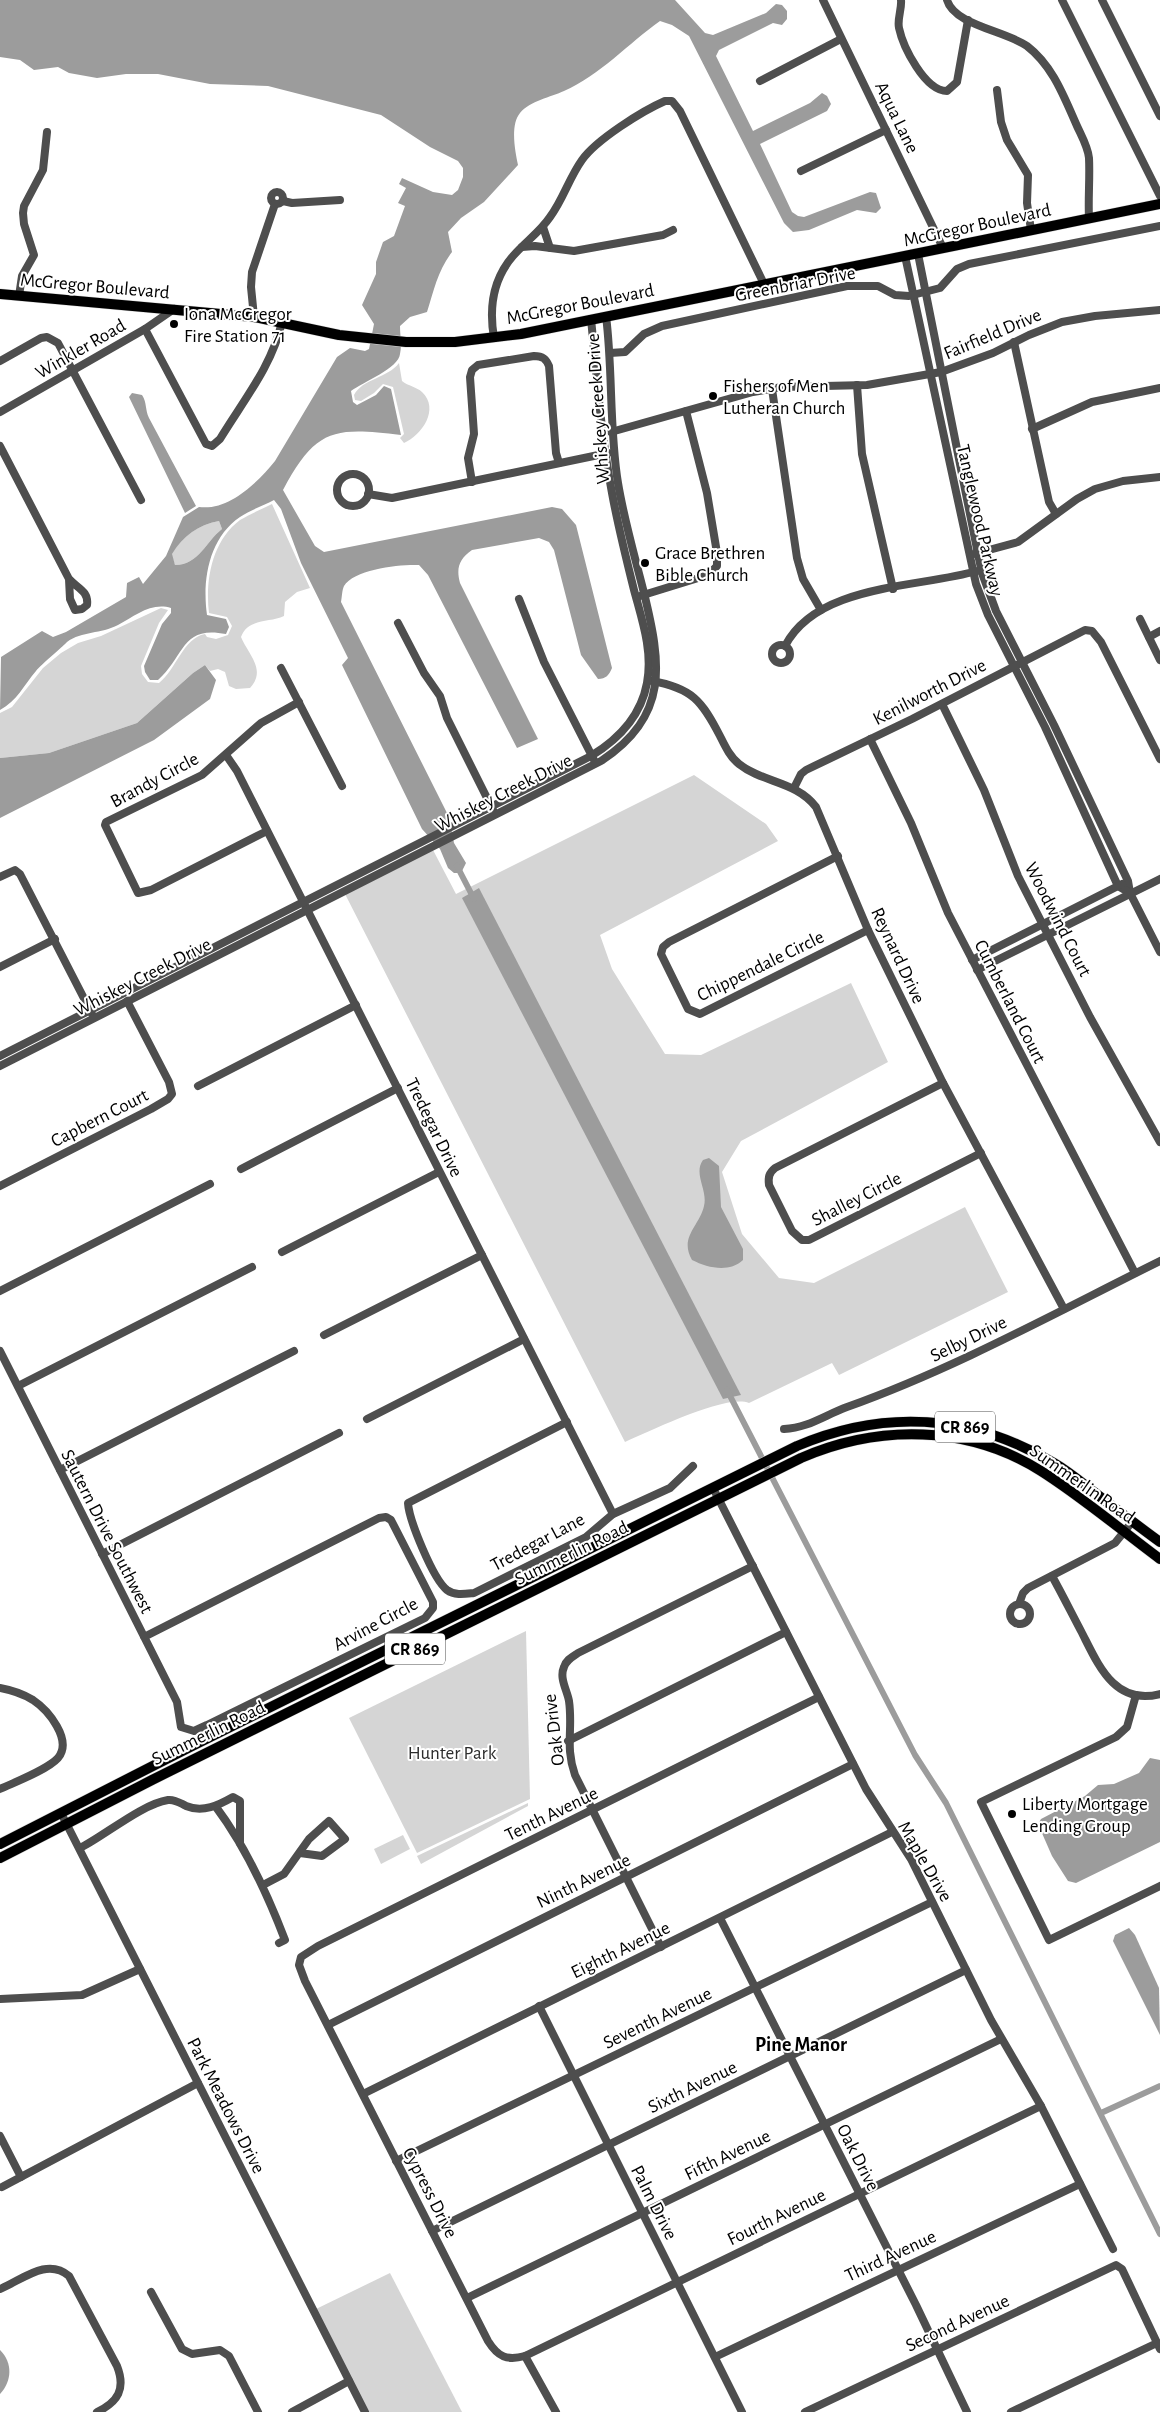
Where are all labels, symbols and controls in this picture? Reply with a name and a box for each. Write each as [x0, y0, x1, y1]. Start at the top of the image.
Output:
street label: Aqua Lane [871, 79, 922, 156]
street label: McGregor Boulevard [902, 201, 1053, 250]
street label: Greenbriar Drive [734, 263, 857, 305]
street label: McGregor Boulevard [19, 270, 171, 303]
street label: McGregor Boulevard [505, 281, 656, 328]
place label: Iona McGregor Fire Station 71 [184, 305, 292, 346]
street label: Fairfield Drive [941, 305, 1044, 363]
street label: Winkler Road [32, 316, 129, 383]
marker: Iona McGregor Fire Station 71 [168, 318, 180, 330]
street label: Whiskey Creek Drive [584, 333, 613, 485]
place label: Fishers of Men Lutheran Church [723, 377, 845, 418]
marker: Fishers of Men Lutheran Church [707, 390, 719, 402]
street label: Tanglewood Parkway [953, 443, 1006, 598]
place label: Grace Brethren Bible Church [655, 544, 765, 585]
marker: Grace Brethren Bible Church [639, 557, 651, 569]
street label: Kenilworth Drive [870, 656, 989, 729]
street label: Brandy Circle [108, 749, 202, 811]
street label: Whiskey Creek Drive [432, 751, 575, 836]
street label: Woodwind Court [1021, 860, 1095, 980]
street label: Reynard Drive [867, 905, 928, 1007]
street label: Chippendale Circle [694, 927, 827, 1005]
street label: Whiskey Creek Drive [71, 935, 214, 1020]
street label: Cumberland Court [970, 937, 1049, 1066]
street label: Tredegar Drive [401, 1075, 466, 1180]
street label: Capbern Court [48, 1086, 151, 1151]
street label: Shalley Circle [809, 1169, 905, 1230]
street label: Selby Drive [928, 1313, 1010, 1366]
road number: CR 869 [935, 1411, 995, 1442]
street label: Summerlin Road [1026, 1441, 1138, 1528]
street label: Sautern Drive Southwest [57, 1447, 156, 1617]
street label: Tredegar Lane [488, 1510, 588, 1575]
street label: Summerlin Road [512, 1518, 632, 1589]
street label: Arvine Circle [330, 1594, 421, 1655]
road number: CR 869 [385, 1634, 445, 1665]
street label: Oak Drive [541, 1693, 568, 1767]
street label: Summerlin Road [149, 1698, 269, 1769]
park label: Hunter Park [408, 1744, 497, 1763]
street label: Tenth Avenue [502, 1784, 601, 1845]
place label: Liberty Mortgage Lending Group [1022, 1795, 1148, 1836]
marker: Liberty Mortgage Lending Group [1006, 1808, 1018, 1820]
street label: Maple Drive [894, 1818, 955, 1905]
street label: Ninth Avenue [534, 1850, 634, 1912]
street label: Eighth Avenue [568, 1918, 673, 1982]
street label: Seventh Avenue [600, 1984, 715, 2053]
street label: Park Meadows Drive [183, 2035, 268, 2177]
district label: Pine Manor [755, 2035, 847, 2055]
street label: Sixth Avenue [645, 2058, 740, 2117]
street label: Oak Drive [833, 2121, 883, 2194]
street label: Fifth Avenue [682, 2126, 774, 2184]
street label: Cypress Drive [399, 2144, 461, 2241]
street label: Palm Drive [627, 2162, 680, 2243]
street label: Fourth Avenue [724, 2185, 829, 2249]
street label: Third Avenue [842, 2227, 939, 2286]
street label: Second Avenue [903, 2291, 1012, 2356]

